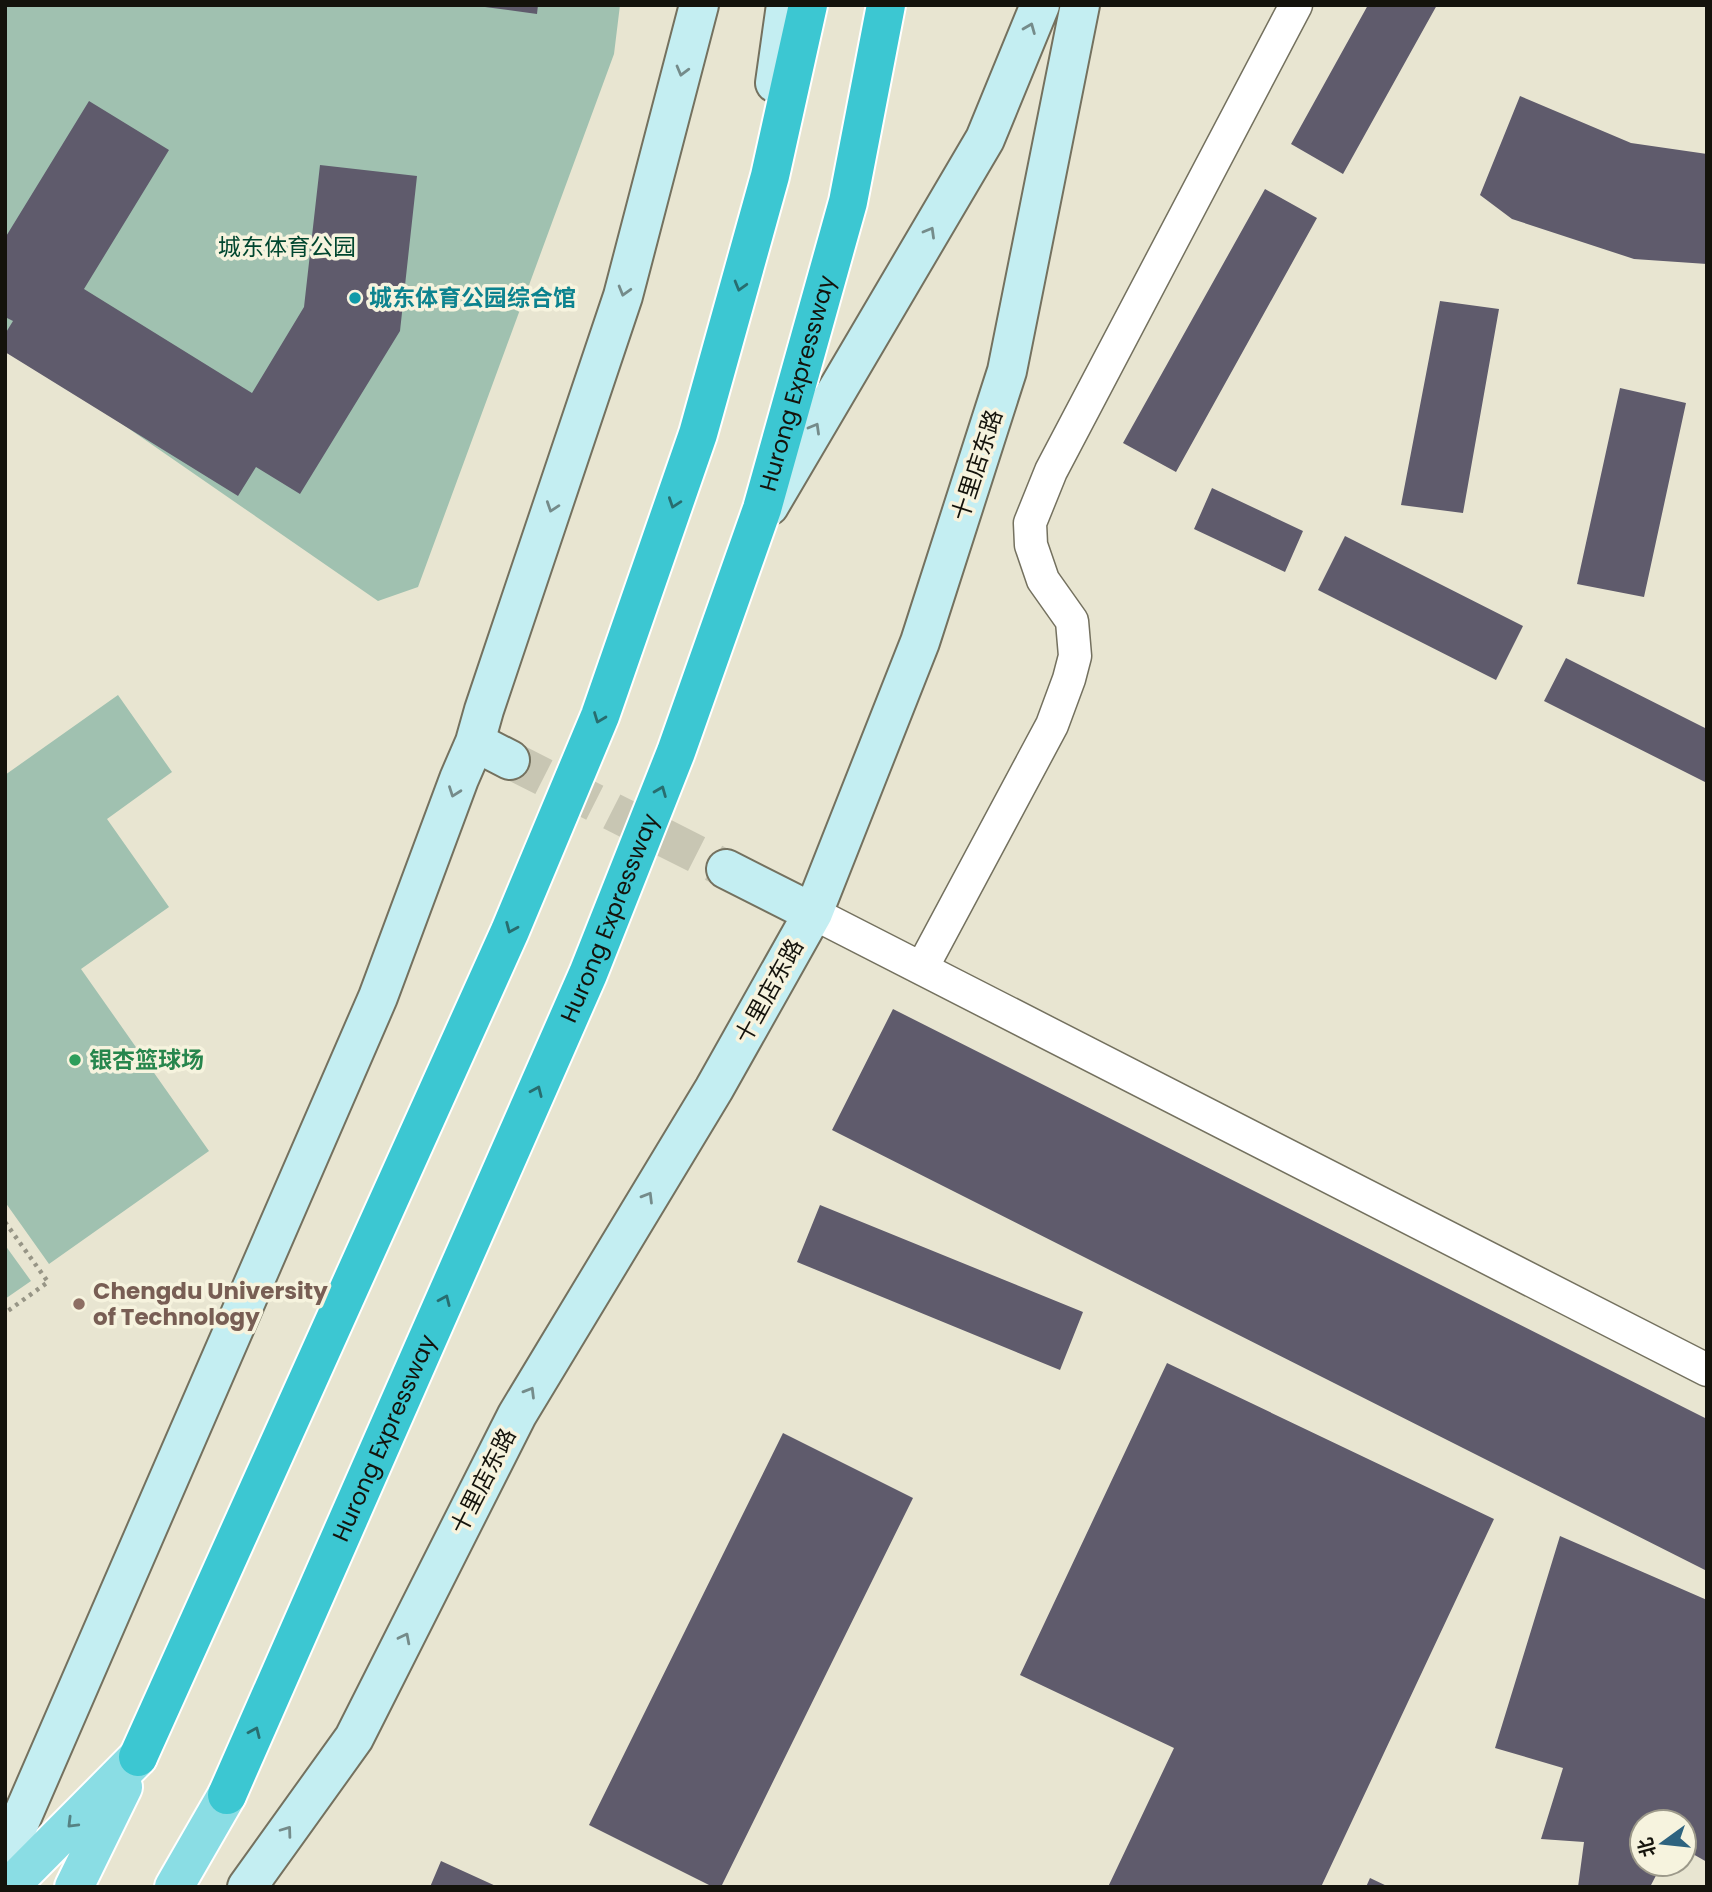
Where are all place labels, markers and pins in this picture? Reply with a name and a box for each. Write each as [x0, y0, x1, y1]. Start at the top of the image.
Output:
place label: 城东体育公园综合馆 [369, 282, 576, 314]
marker: 城东体育公园综合馆 [347, 290, 363, 306]
place label: 银杏篮球场 [89, 1044, 204, 1076]
marker: 银杏篮球场 [67, 1052, 83, 1068]
place label: Chengdu University of Technology [93, 1275, 328, 1333]
marker: Chengdu University of Technology [71, 1296, 87, 1312]

